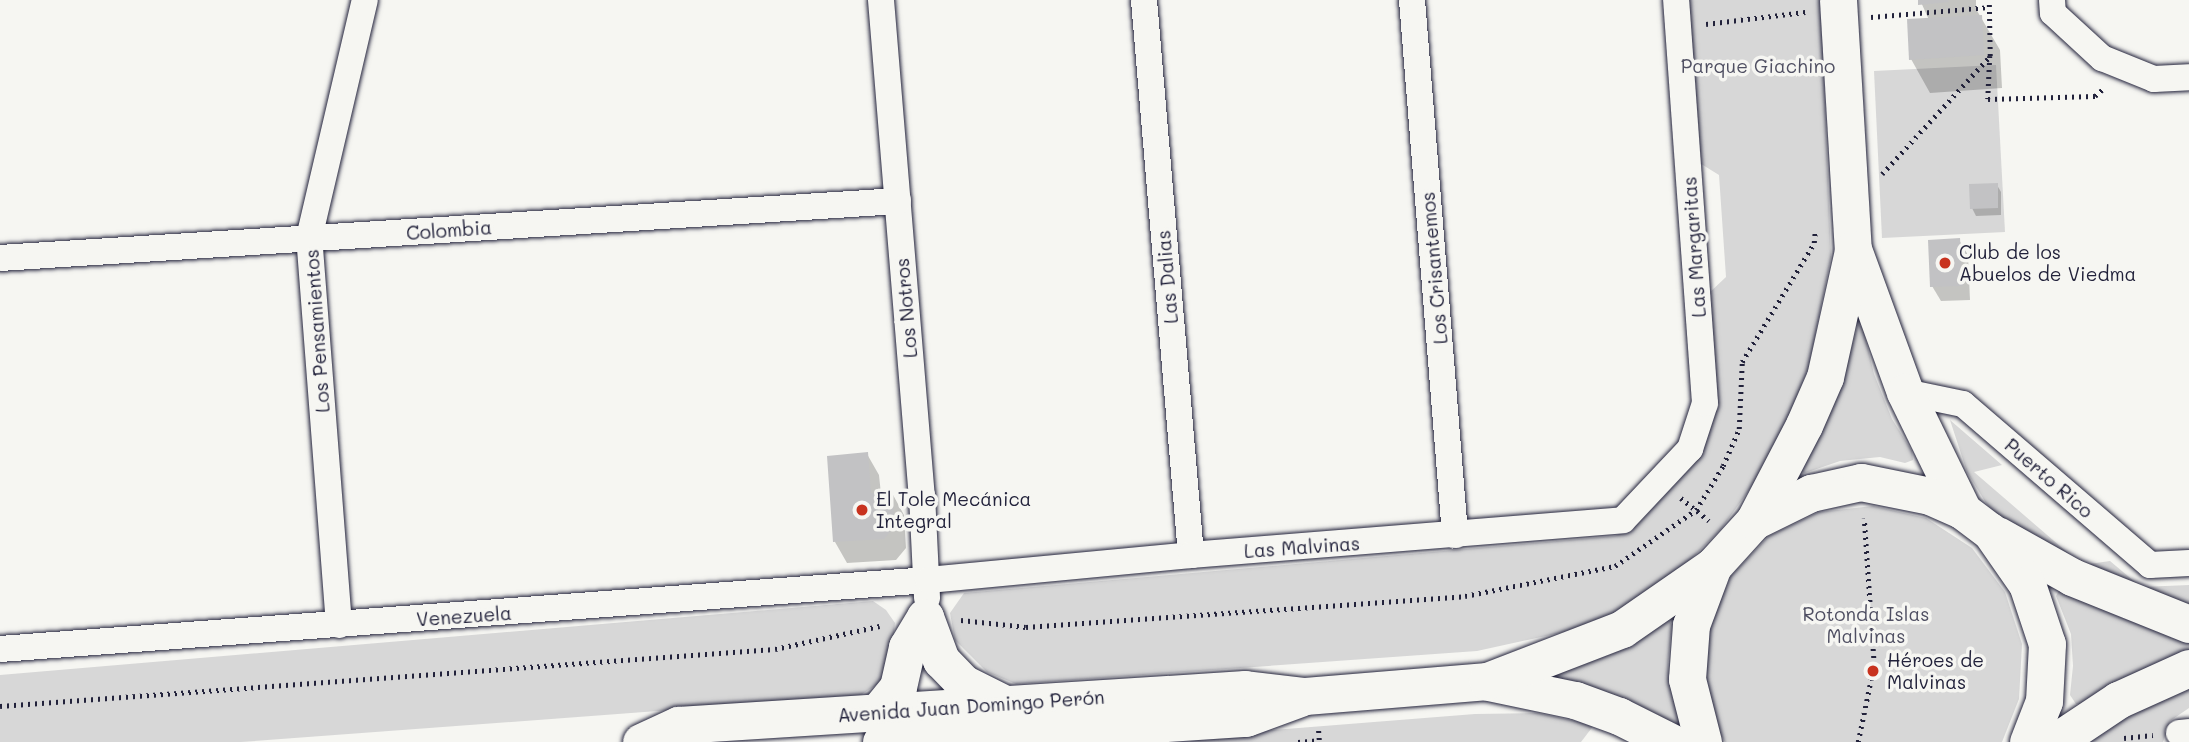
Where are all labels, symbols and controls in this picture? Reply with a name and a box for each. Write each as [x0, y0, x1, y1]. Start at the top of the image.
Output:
park label: Parque Giachino [1681, 55, 1835, 77]
street label: Las Margaritas [1678, 176, 1710, 318]
street label: Los Crisantemos [1416, 191, 1452, 345]
street label: Colombia [405, 216, 493, 244]
street label: Las Dalias [1152, 229, 1182, 325]
place label: Club de los Abuelos de Viedma [1959, 241, 2136, 285]
street label: Los Pensamientos [300, 249, 334, 413]
marker: Club de los Abuelos de Viedma [1937, 255, 1953, 271]
street label: Los Notros [890, 257, 922, 359]
street label: Puerto Rico [2000, 433, 2098, 523]
place label: El Tole Mecánica Integral [876, 488, 1031, 532]
marker: El Tole Mecánica Integral [854, 502, 870, 518]
street label: Las Malvinas [1243, 532, 1361, 562]
street label: Venezuela [416, 601, 512, 631]
park label: Rotonda Islas Malvinas [1803, 603, 1929, 647]
place label: Héroes de Malvinas [1887, 649, 1984, 693]
marker: Héroes de Malvinas [1865, 663, 1881, 679]
street label: Avenida Juan Domingo Perón [837, 685, 1105, 727]

